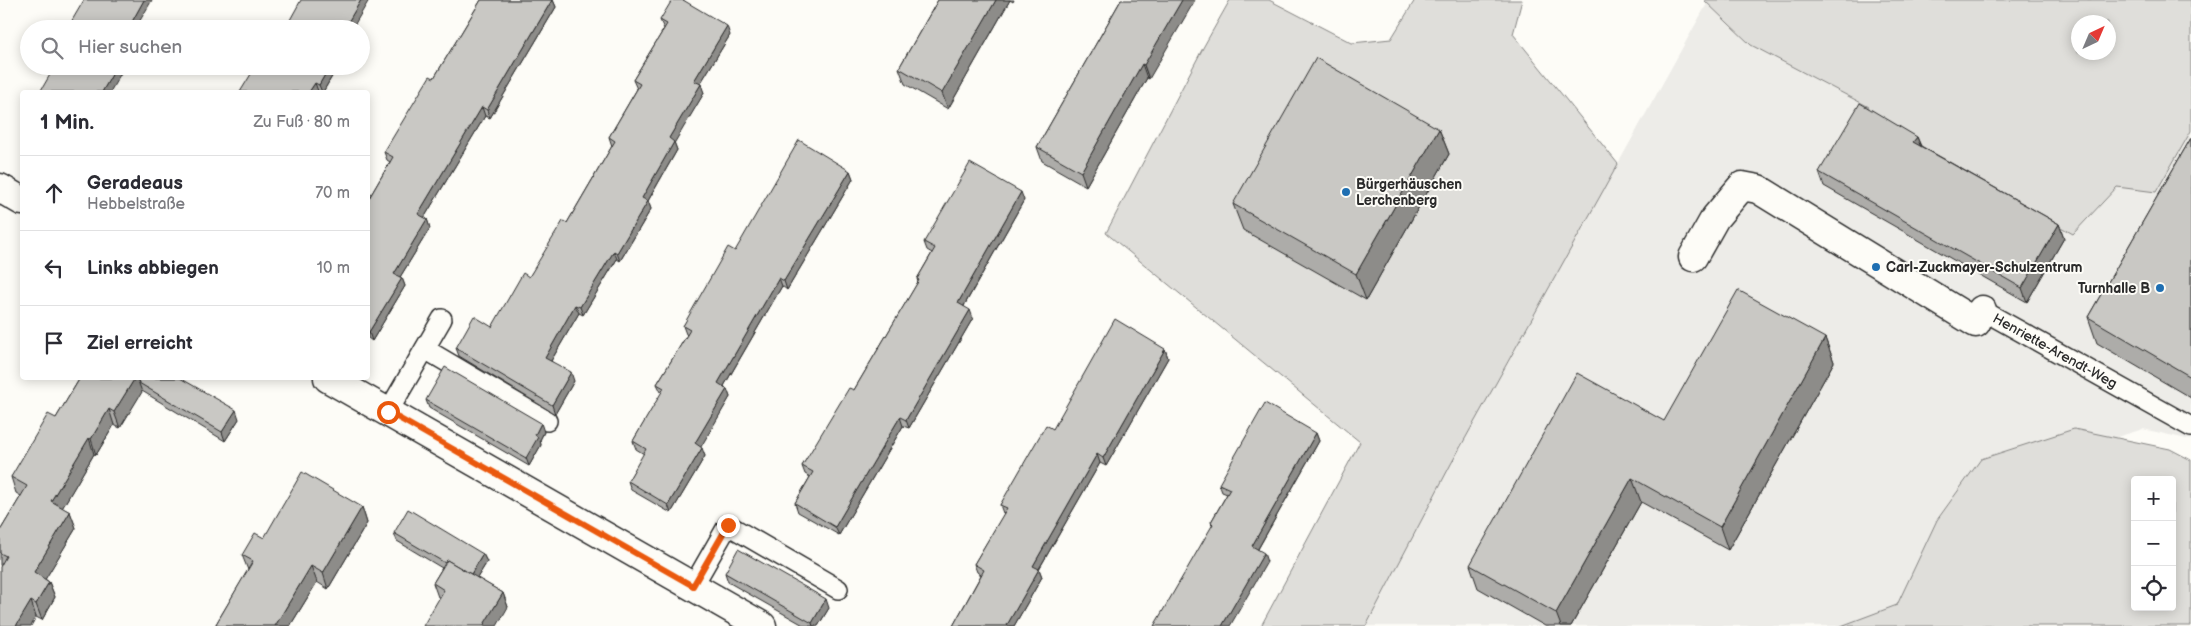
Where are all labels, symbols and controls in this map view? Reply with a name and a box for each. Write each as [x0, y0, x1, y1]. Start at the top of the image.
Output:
north arrow [2071, 15, 2116, 60]
search box [20, 20, 370, 75]
icon: search [38, 34, 66, 62]
text: Hier suchen [78, 36, 182, 59]
text: 1 Min. [40, 110, 94, 135]
text: Zu Fuß · 80 m [253, 113, 350, 132]
text: Geradeaus [87, 172, 183, 195]
place label: Bürgerhäuschen Lerchenberg [1356, 176, 1462, 209]
icon: ahead [40, 179, 68, 207]
text: 70 m [315, 184, 350, 203]
marker: Bürgerhäuschen Lerchenberg [1340, 186, 1352, 198]
text: Hebbelstraße [87, 195, 185, 214]
icon: left [40, 254, 68, 282]
text: Links abbiegen [87, 257, 219, 280]
text: 10 m [317, 259, 350, 278]
place label: Carl-Zuckmayer-Schulzentrum [1886, 259, 2083, 276]
marker: Carl-Zuckmayer-Schulzentrum [1870, 261, 1882, 273]
place label: Turnhalle B [2078, 280, 2150, 297]
marker: Turnhalle B [2154, 282, 2166, 294]
street label: Henriette-Arendt-Weg [1990, 310, 2120, 392]
icon: arrive [40, 329, 68, 357]
text: Ziel erreicht [87, 332, 193, 355]
route start [377, 401, 400, 424]
map controls [2131, 476, 2176, 611]
button: + [2131, 476, 2176, 521]
route end [717, 514, 740, 537]
button: − [2131, 521, 2176, 566]
button: locate [2131, 566, 2176, 611]

